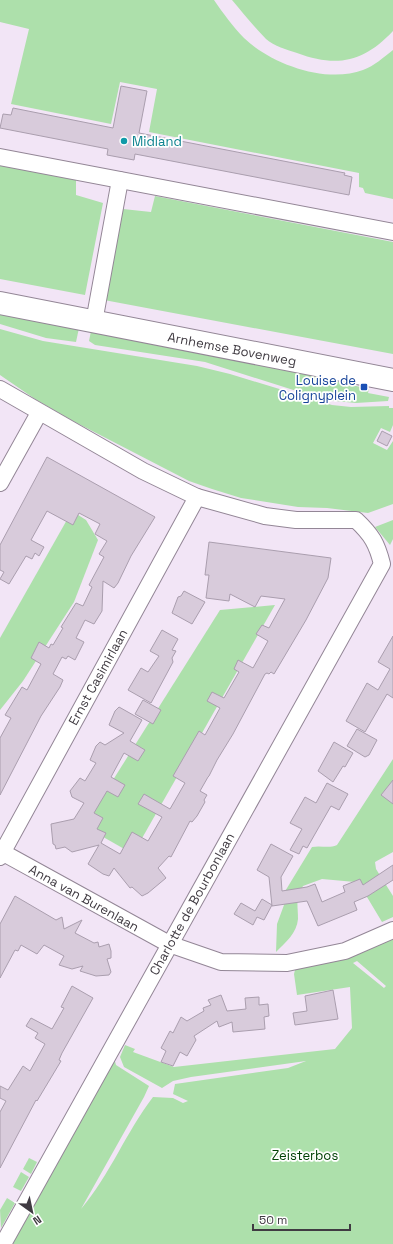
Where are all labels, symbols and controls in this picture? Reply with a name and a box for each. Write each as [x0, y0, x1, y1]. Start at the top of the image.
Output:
place label: Midland [132, 133, 182, 150]
marker: Midland [119, 136, 129, 146]
street label: Arnhemse Bovenweg [166, 328, 298, 370]
place label: Louise de Colignyplein [279, 372, 356, 404]
marker: Louise de Colignyplein [359, 382, 369, 392]
street label: Ernst Casimirlaan [65, 626, 131, 728]
street label: Charlotte de Bourbonlaan [146, 830, 238, 978]
street label: Anna van Burenlaan [26, 861, 142, 935]
park label: Zeisterbos [272, 1147, 338, 1164]
north arrow [12, 1192, 52, 1232]
scale bar [253, 1206, 350, 1232]
text: 50 m [259, 1212, 287, 1228]
text: N [31, 1213, 44, 1228]

